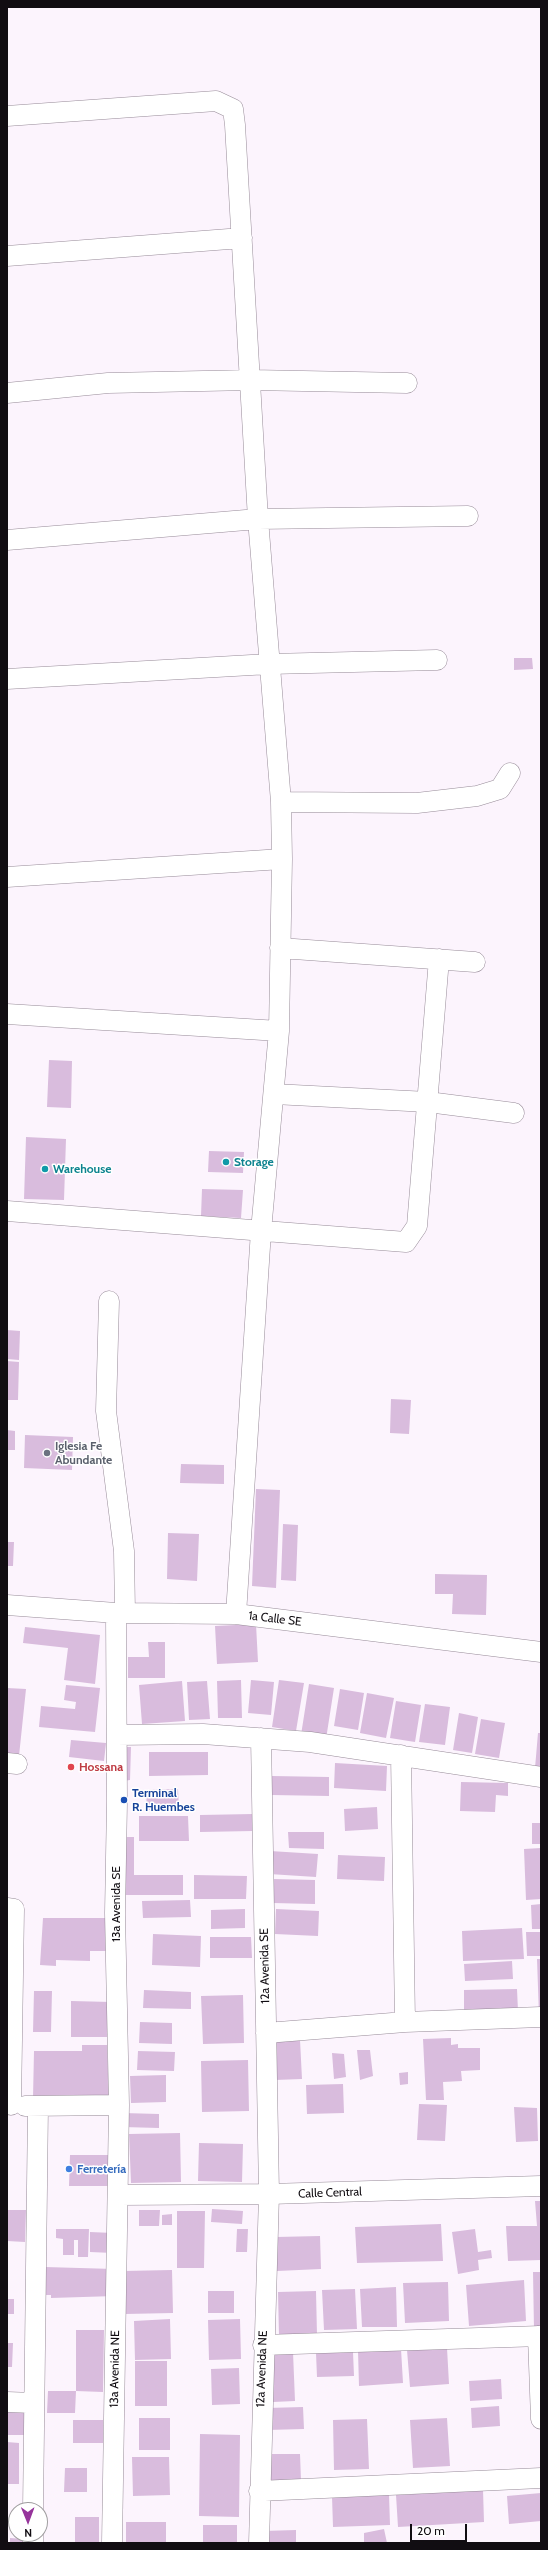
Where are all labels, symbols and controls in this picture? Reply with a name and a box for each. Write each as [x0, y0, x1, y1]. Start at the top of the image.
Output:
place label: Storage [234, 1155, 274, 1169]
marker: Storage [221, 1157, 231, 1167]
place label: Warehouse [53, 1162, 111, 1176]
marker: Warehouse [40, 1164, 50, 1174]
place label: Iglesia Fe Abundante [55, 1439, 112, 1467]
marker: Iglesia Fe Abundante [42, 1448, 52, 1458]
street label: 1a Calle SE [248, 1609, 302, 1629]
place label: Hossana [79, 1760, 123, 1774]
marker: Hossana [66, 1762, 76, 1772]
place label: Terminal R. Huembes [132, 1786, 195, 1814]
marker: Terminal R. Huembes [119, 1795, 129, 1805]
street label: 13a Avenida SE [109, 1866, 123, 1942]
street label: 12a Avenida SE [257, 1928, 273, 2004]
place label: Ferretería [77, 2162, 126, 2176]
marker: Ferretería [64, 2164, 74, 2174]
street label: Calle Central [298, 2185, 362, 2201]
street label: 13a Avenida NE [107, 2330, 123, 2408]
street label: 12a Avenida NE [253, 2330, 271, 2408]
north arrow [8, 2502, 48, 2542]
scale bar [412, 2516, 469, 2542]
text: 20 m [417, 2523, 445, 2538]
text: N [24, 2526, 32, 2540]

